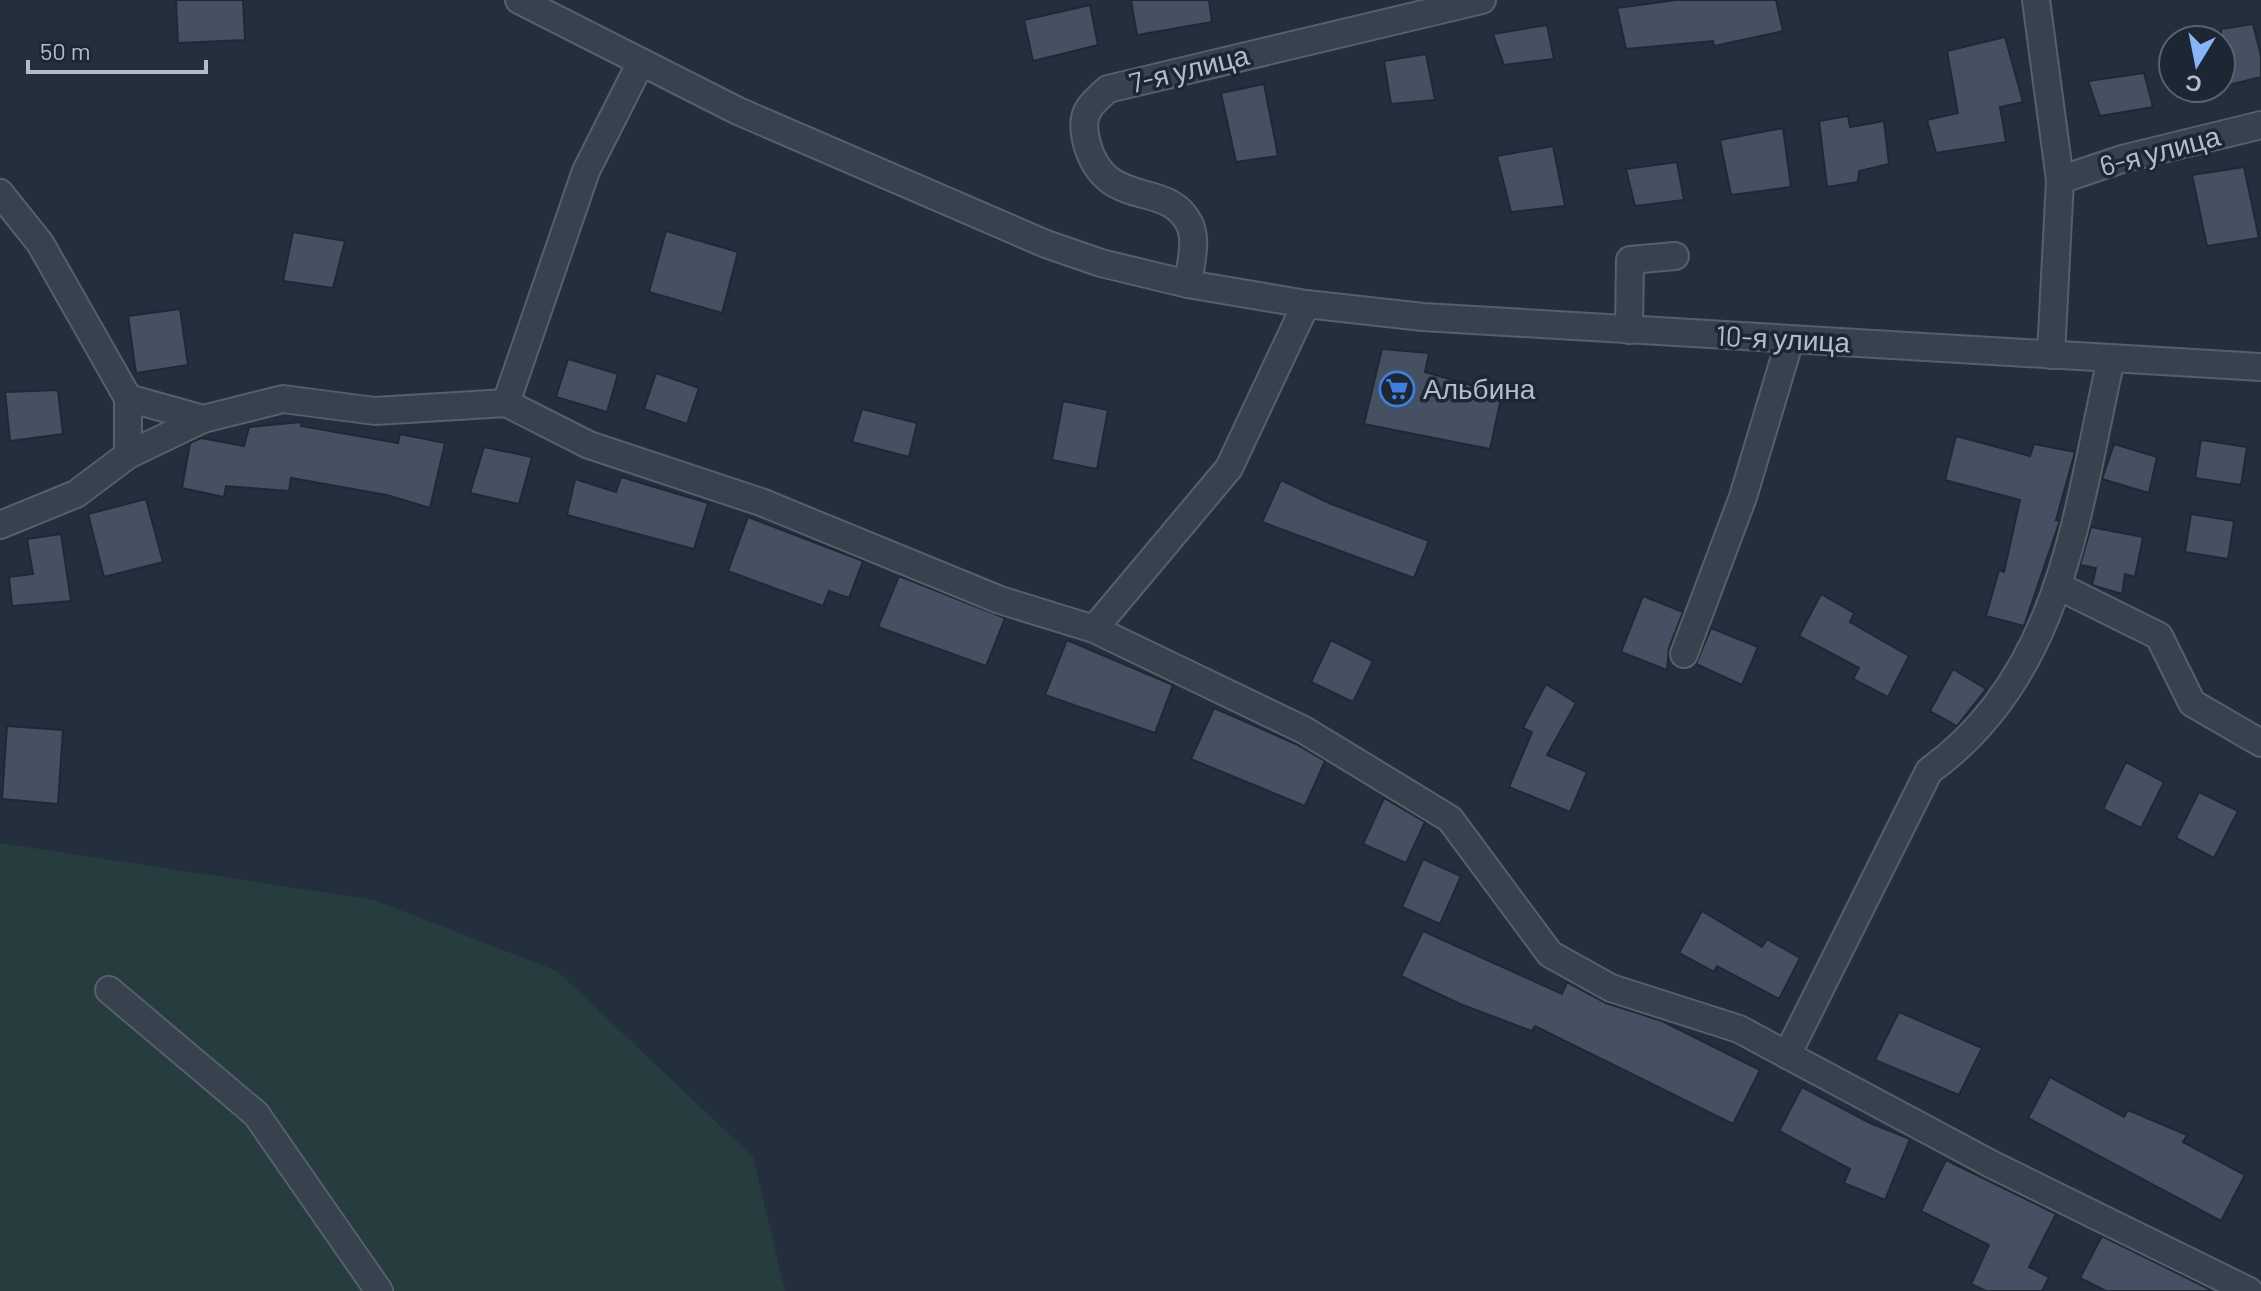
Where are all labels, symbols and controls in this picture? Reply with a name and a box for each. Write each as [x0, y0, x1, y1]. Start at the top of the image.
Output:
scale bar [28, 24, 206, 74]
north arrow [2157, 24, 2237, 104]
text: 50 m [40, 36, 91, 65]
street label: 7-я улица [1125, 37, 1252, 99]
text: С [2183, 70, 2203, 99]
street label: 6-я улица [2096, 118, 2224, 182]
street label: 10-я улица [1715, 318, 1851, 359]
supermarket icon: Альбина [1378, 370, 1416, 408]
place label: Альбина [1423, 371, 1536, 405]

